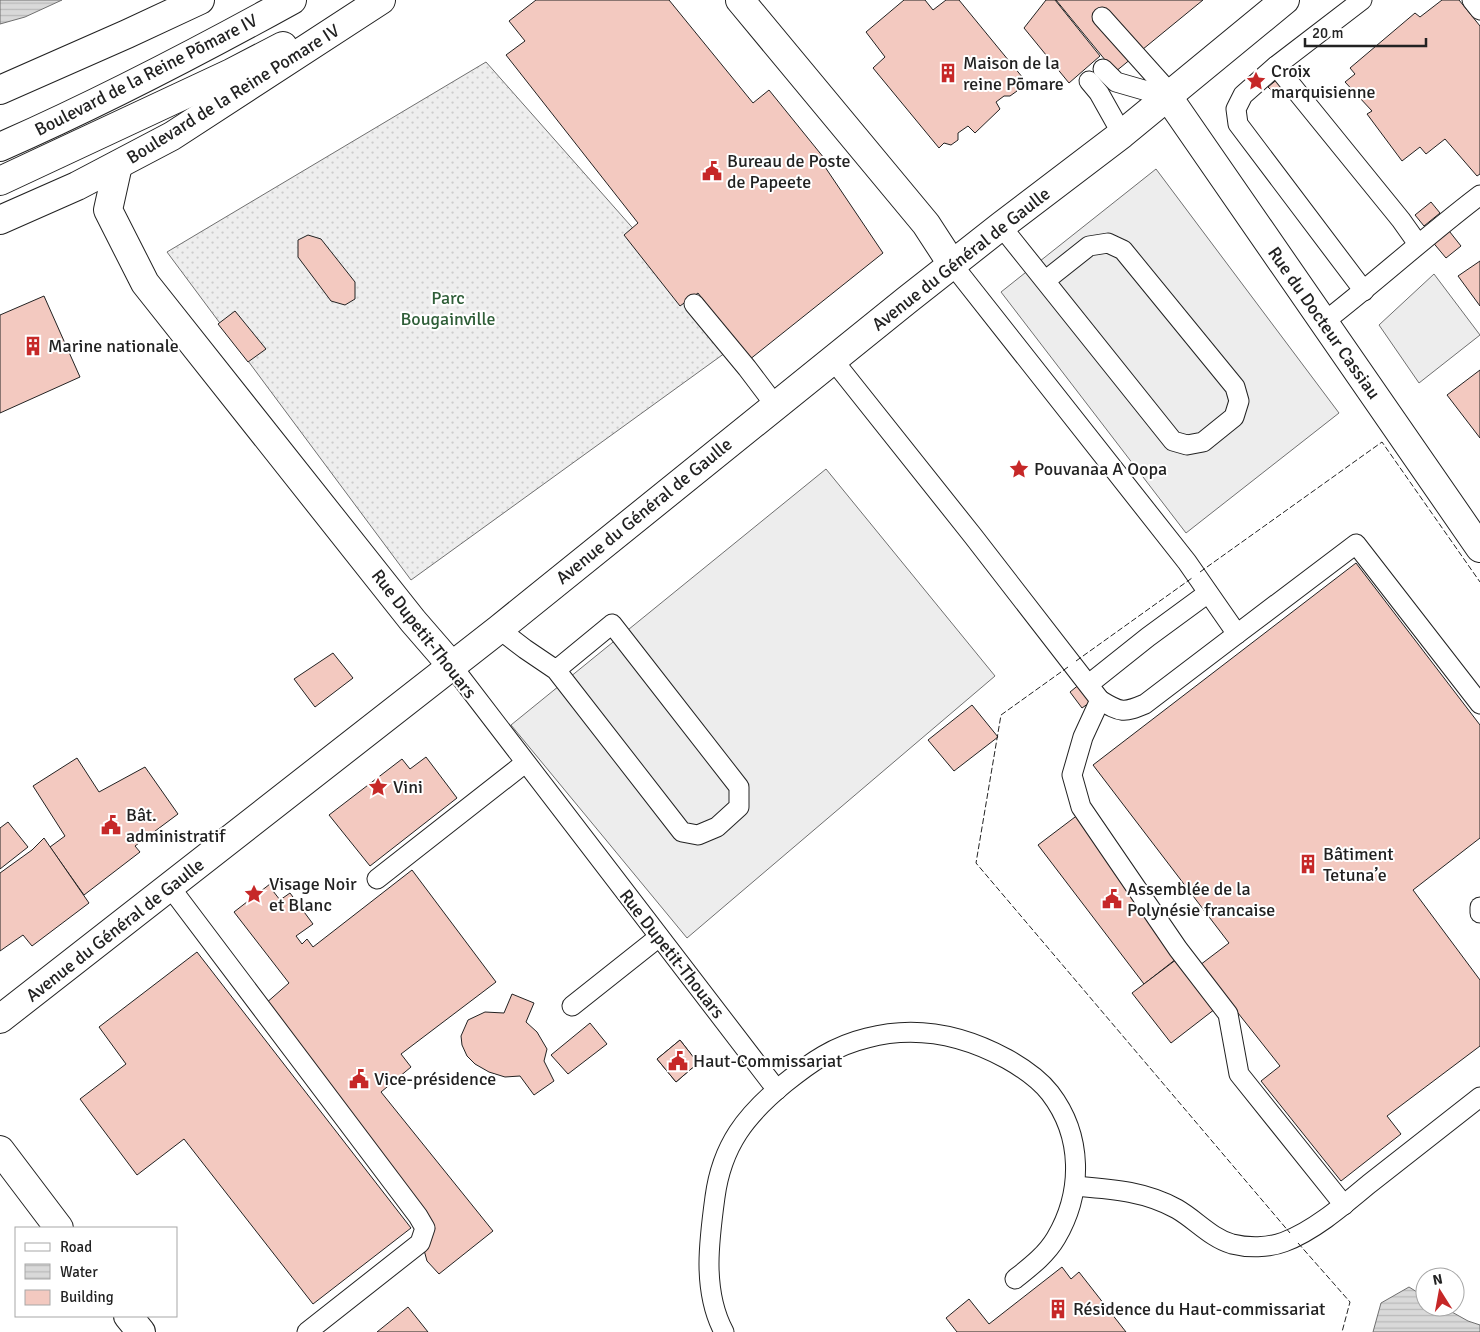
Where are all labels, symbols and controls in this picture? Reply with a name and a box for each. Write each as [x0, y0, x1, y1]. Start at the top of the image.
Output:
street label: Boulevard de la Reine Pōmare IV [31, 9, 262, 141]
scale bar [1305, 15, 1426, 47]
street label: Boulevard de la Reine Pomare IV [123, 19, 344, 169]
text: 20 m [1312, 24, 1343, 42]
place label: Maison de la reine Pōmare [963, 52, 1064, 95]
place label: Croix marquisienne [1271, 60, 1376, 103]
building icon: Maison de la reine Pōmare [937, 62, 959, 84]
place icon: Croix marquisienne [1245, 70, 1267, 92]
place label: Bureau de Poste de Papeete [727, 150, 851, 193]
public building icon: Bureau de Poste de Papeete [701, 160, 723, 182]
street label: Avenue du Général de Gaulle [867, 183, 1055, 335]
street label: Rue du Docteur Cassiau [1263, 242, 1385, 404]
park label: Parc Bougainville [400, 287, 496, 330]
building icon: Marine nationale [22, 335, 44, 357]
place label: Marine nationale [48, 335, 179, 357]
street label: Avenue du Général de Gaulle [552, 433, 736, 589]
place icon: Pouvanaa A Oopa [1008, 458, 1030, 480]
place label: Pouvanaa A Oopa [1034, 458, 1167, 480]
street label: Rue Dupetit-Thouars [367, 565, 481, 703]
place icon: Vini [367, 776, 389, 798]
place label: Vini [393, 776, 423, 798]
place label: Bât. administratif [126, 804, 226, 847]
public building icon: Bât. administratif [100, 814, 122, 836]
place label: Bâtiment Tetuna’e [1323, 843, 1394, 886]
building icon: Bâtiment Tetuna’e [1297, 853, 1319, 875]
street label: Avenue du Général de Gaulle [21, 854, 209, 1006]
place label: Visage Noir et Blanc [269, 873, 357, 916]
place label: Assemblée de la Polynésie francaise [1127, 878, 1275, 921]
place icon: Visage Noir et Blanc [243, 883, 265, 905]
street label: Rue Dupetit-Thouars [615, 885, 729, 1023]
public building icon: Assemblée de la Polynésie francaise [1101, 888, 1123, 910]
public building icon: Haut-Commissariat [667, 1050, 689, 1072]
place label: Haut-Commissariat [693, 1050, 842, 1072]
public building icon: Vice-présidence [348, 1068, 370, 1090]
place label: Vice-présidence [374, 1068, 496, 1090]
legend [15, 1227, 178, 1317]
text: Road [60, 1238, 92, 1256]
text: Water [60, 1263, 98, 1281]
north arrow [1415, 1267, 1465, 1317]
text: N [1431, 1270, 1444, 1289]
text: Building [60, 1288, 114, 1306]
building icon: Résidence du Haut-commissariat [1047, 1298, 1069, 1320]
place label: Résidence du Haut-commissariat [1073, 1298, 1325, 1320]

